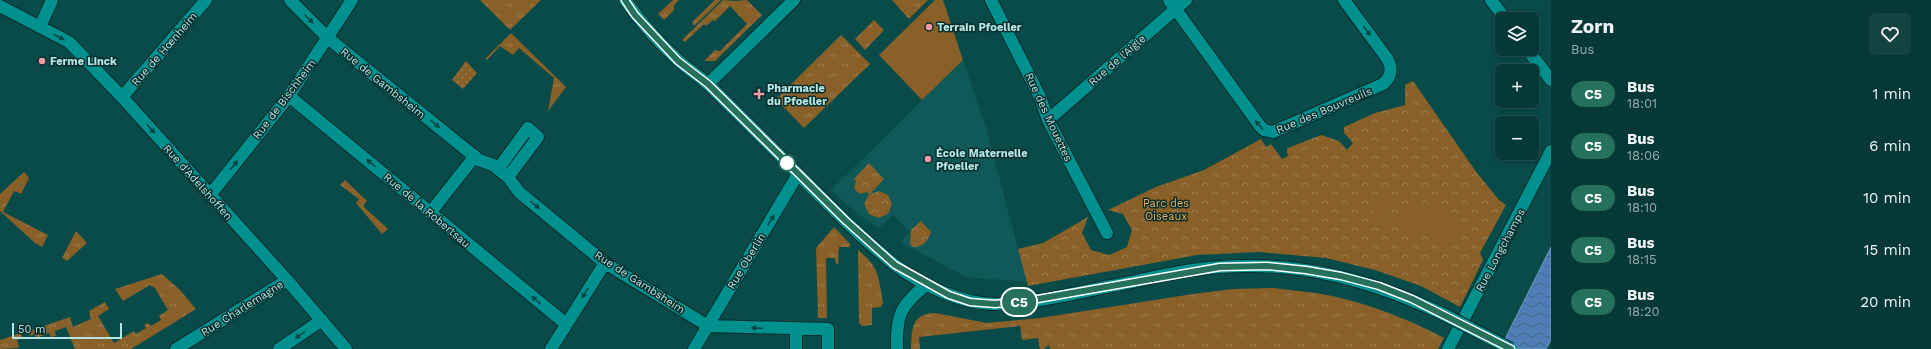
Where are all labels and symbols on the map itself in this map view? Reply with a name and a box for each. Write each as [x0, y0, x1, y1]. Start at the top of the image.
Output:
street label: Rue de Hœnheim [129, 10, 200, 89]
one-way arrow [304, 14, 314, 24]
place label: Terrain Pfoeller [937, 21, 1022, 34]
marker: Terrain Pfoeller [924, 22, 934, 32]
one-way arrow [1363, 26, 1371, 37]
street label: Rue de l'Aigle [1086, 32, 1149, 89]
one-way arrow [54, 34, 65, 41]
street label: Rue de Gambsheim [338, 45, 428, 121]
place label: Ferme Linck [50, 55, 117, 68]
marker: Ferme Linck [37, 56, 47, 66]
street label: Rue de Bischheim [250, 57, 319, 142]
street label: Rue des Mouettes [1022, 71, 1075, 164]
place label: Pharmacie du Pfoeller [767, 82, 827, 108]
street label: Rue des Bouvreuils [1274, 84, 1374, 137]
marker: Pharmacie du Pfoeller [754, 89, 764, 99]
one-way arrow [1255, 119, 1264, 130]
one-way arrow [429, 120, 440, 129]
one-way arrow [146, 124, 155, 134]
street label: Rue d'Adelshoffen [160, 142, 235, 223]
place label: École Maternelle Pfoeller [936, 147, 1028, 173]
unlabelled marker [778, 154, 796, 172]
marker: École Maternelle Pfoeller [923, 154, 933, 164]
one-way arrow [230, 159, 239, 170]
one-way arrow [365, 159, 376, 168]
street label: Rue de la Robertsau [381, 170, 472, 250]
park label: Parc des Oiseaux [1143, 197, 1189, 223]
one-way arrow [529, 200, 540, 209]
street label: Rue Longchamps [1473, 206, 1528, 294]
one-way arrow [767, 214, 774, 226]
street label: Rue Oberlin [725, 231, 768, 292]
street label: Rue de Gambsheim [592, 248, 687, 316]
street label: Rue Charlemagne [199, 278, 286, 339]
one-way arrow [582, 288, 589, 299]
line badge: C5 [1001, 289, 1037, 315]
one-way arrow [530, 295, 541, 304]
scale bar [12, 321, 122, 340]
one-way arrow [751, 324, 763, 331]
one-way arrow [295, 331, 305, 339]

